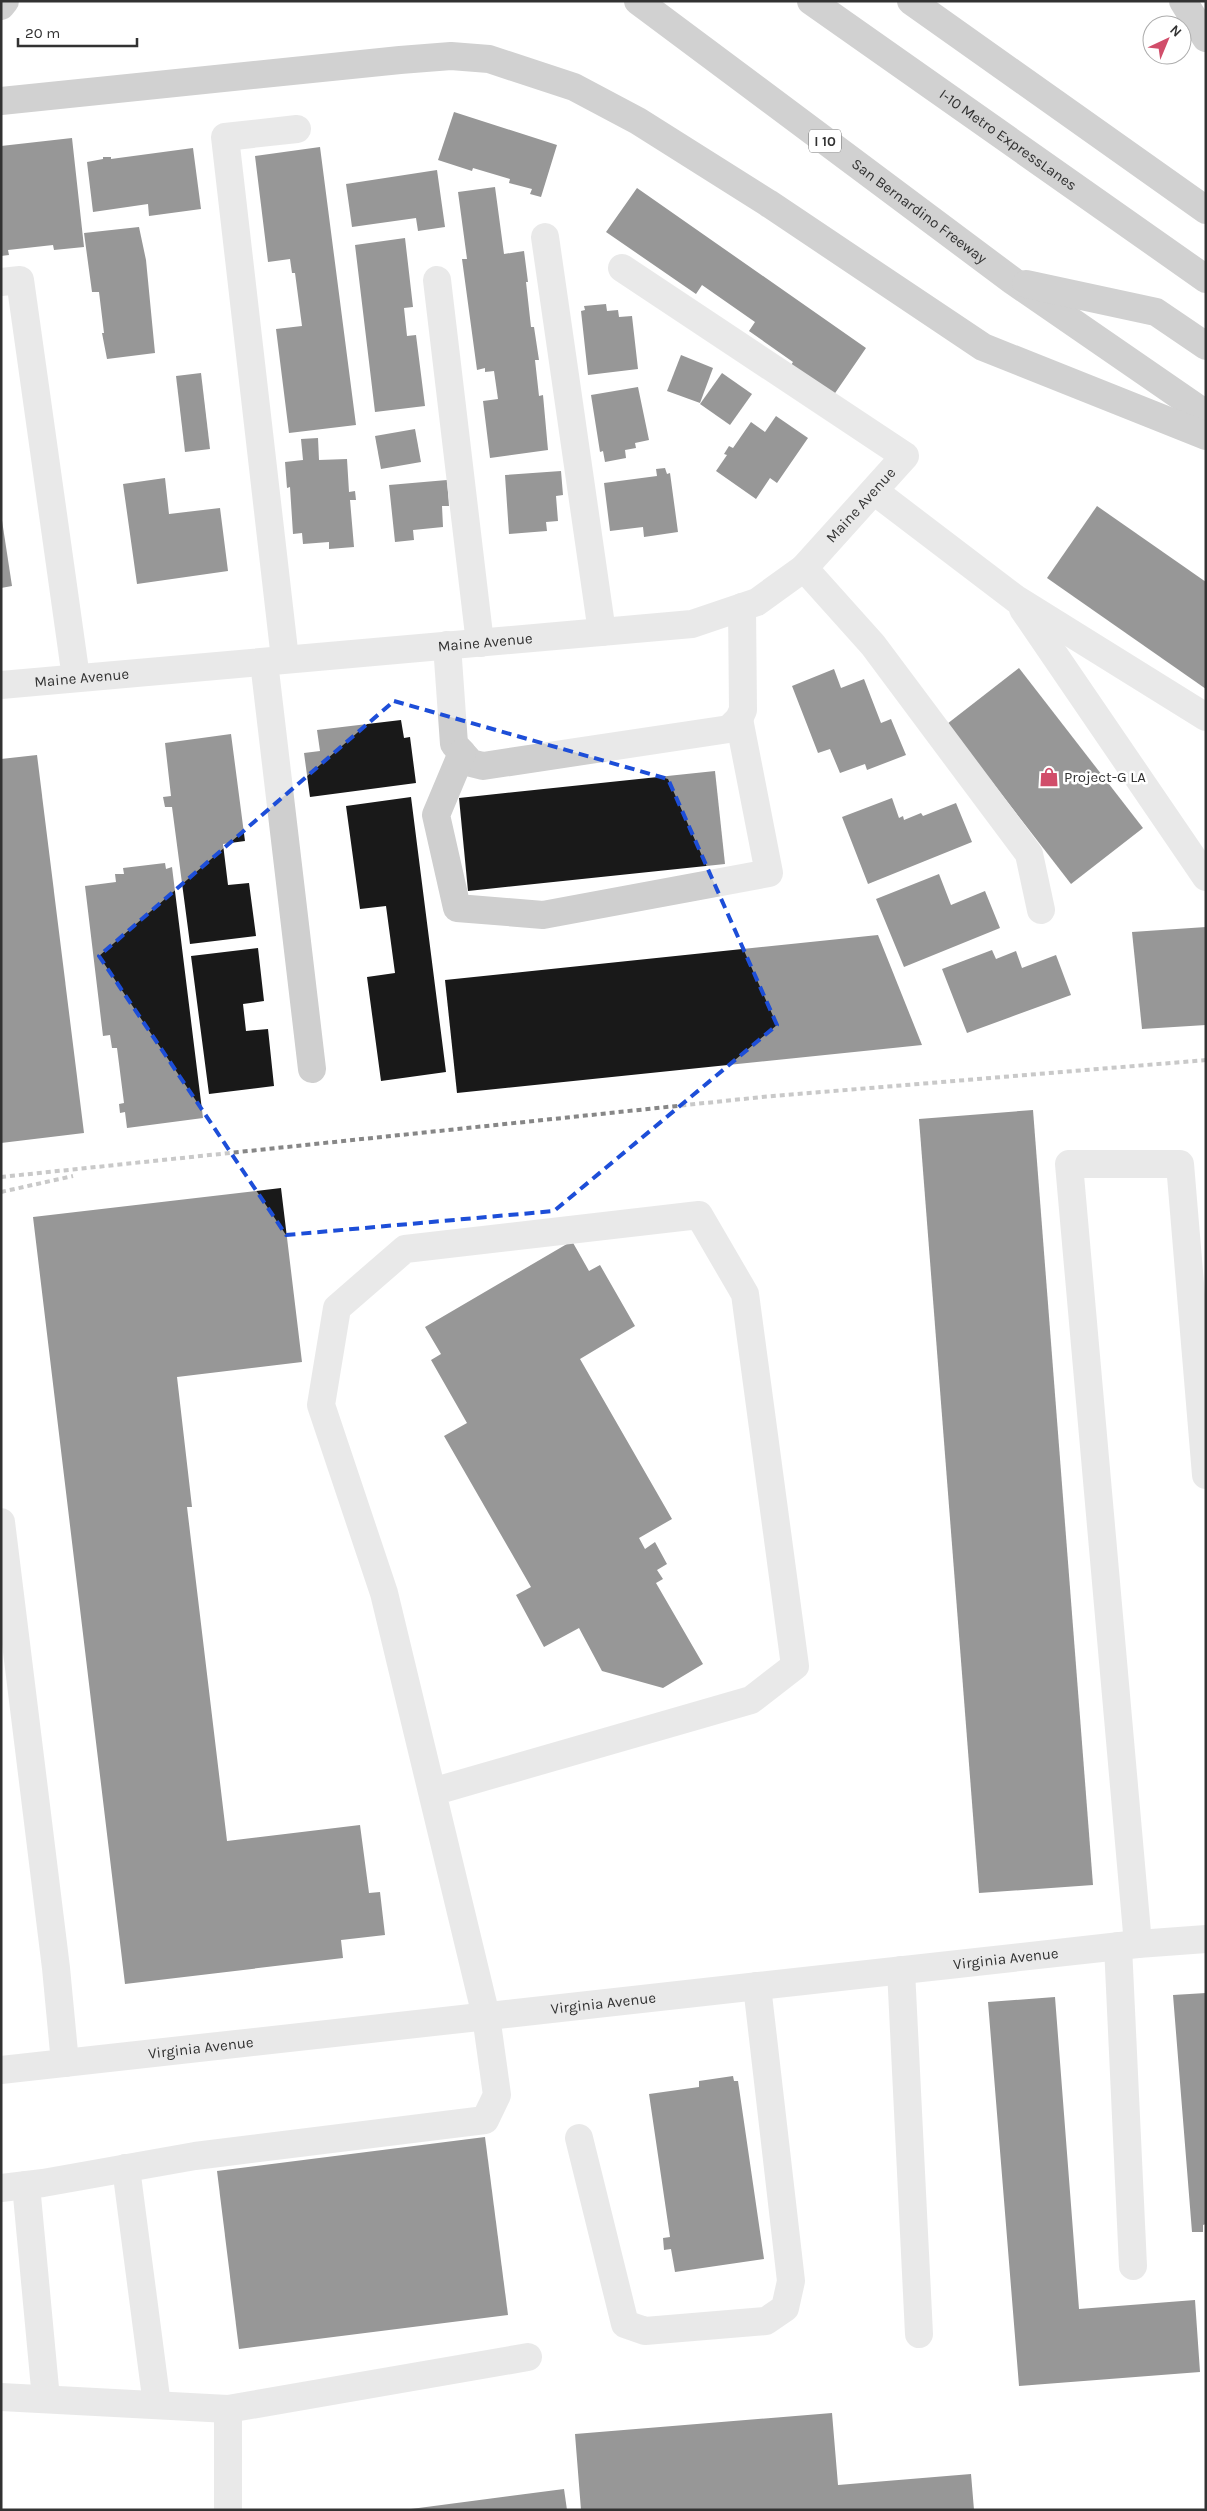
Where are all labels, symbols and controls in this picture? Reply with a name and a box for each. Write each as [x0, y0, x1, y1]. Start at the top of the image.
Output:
scale bar [18, 15, 136, 47]
north arrow [1142, 15, 1192, 65]
text: N [1166, 21, 1185, 41]
text: 20 m [25, 24, 60, 42]
street label: I-10 Metro ExpressLanes [936, 85, 1080, 194]
road number: I 10 [809, 130, 841, 152]
street label: San Bernardino Freeway [848, 155, 990, 267]
street label: Maine Avenue [822, 464, 899, 546]
street label: Maine Avenue [437, 629, 533, 655]
street label: Maine Avenue [33, 665, 130, 691]
shop icon: Project-G LA [1038, 766, 1060, 788]
place label: Project-G LA [1064, 768, 1146, 786]
street label: Virginia Avenue [952, 1944, 1059, 1973]
street label: Virginia Avenue [550, 1988, 657, 2018]
street label: Virginia Avenue [147, 2033, 254, 2063]

